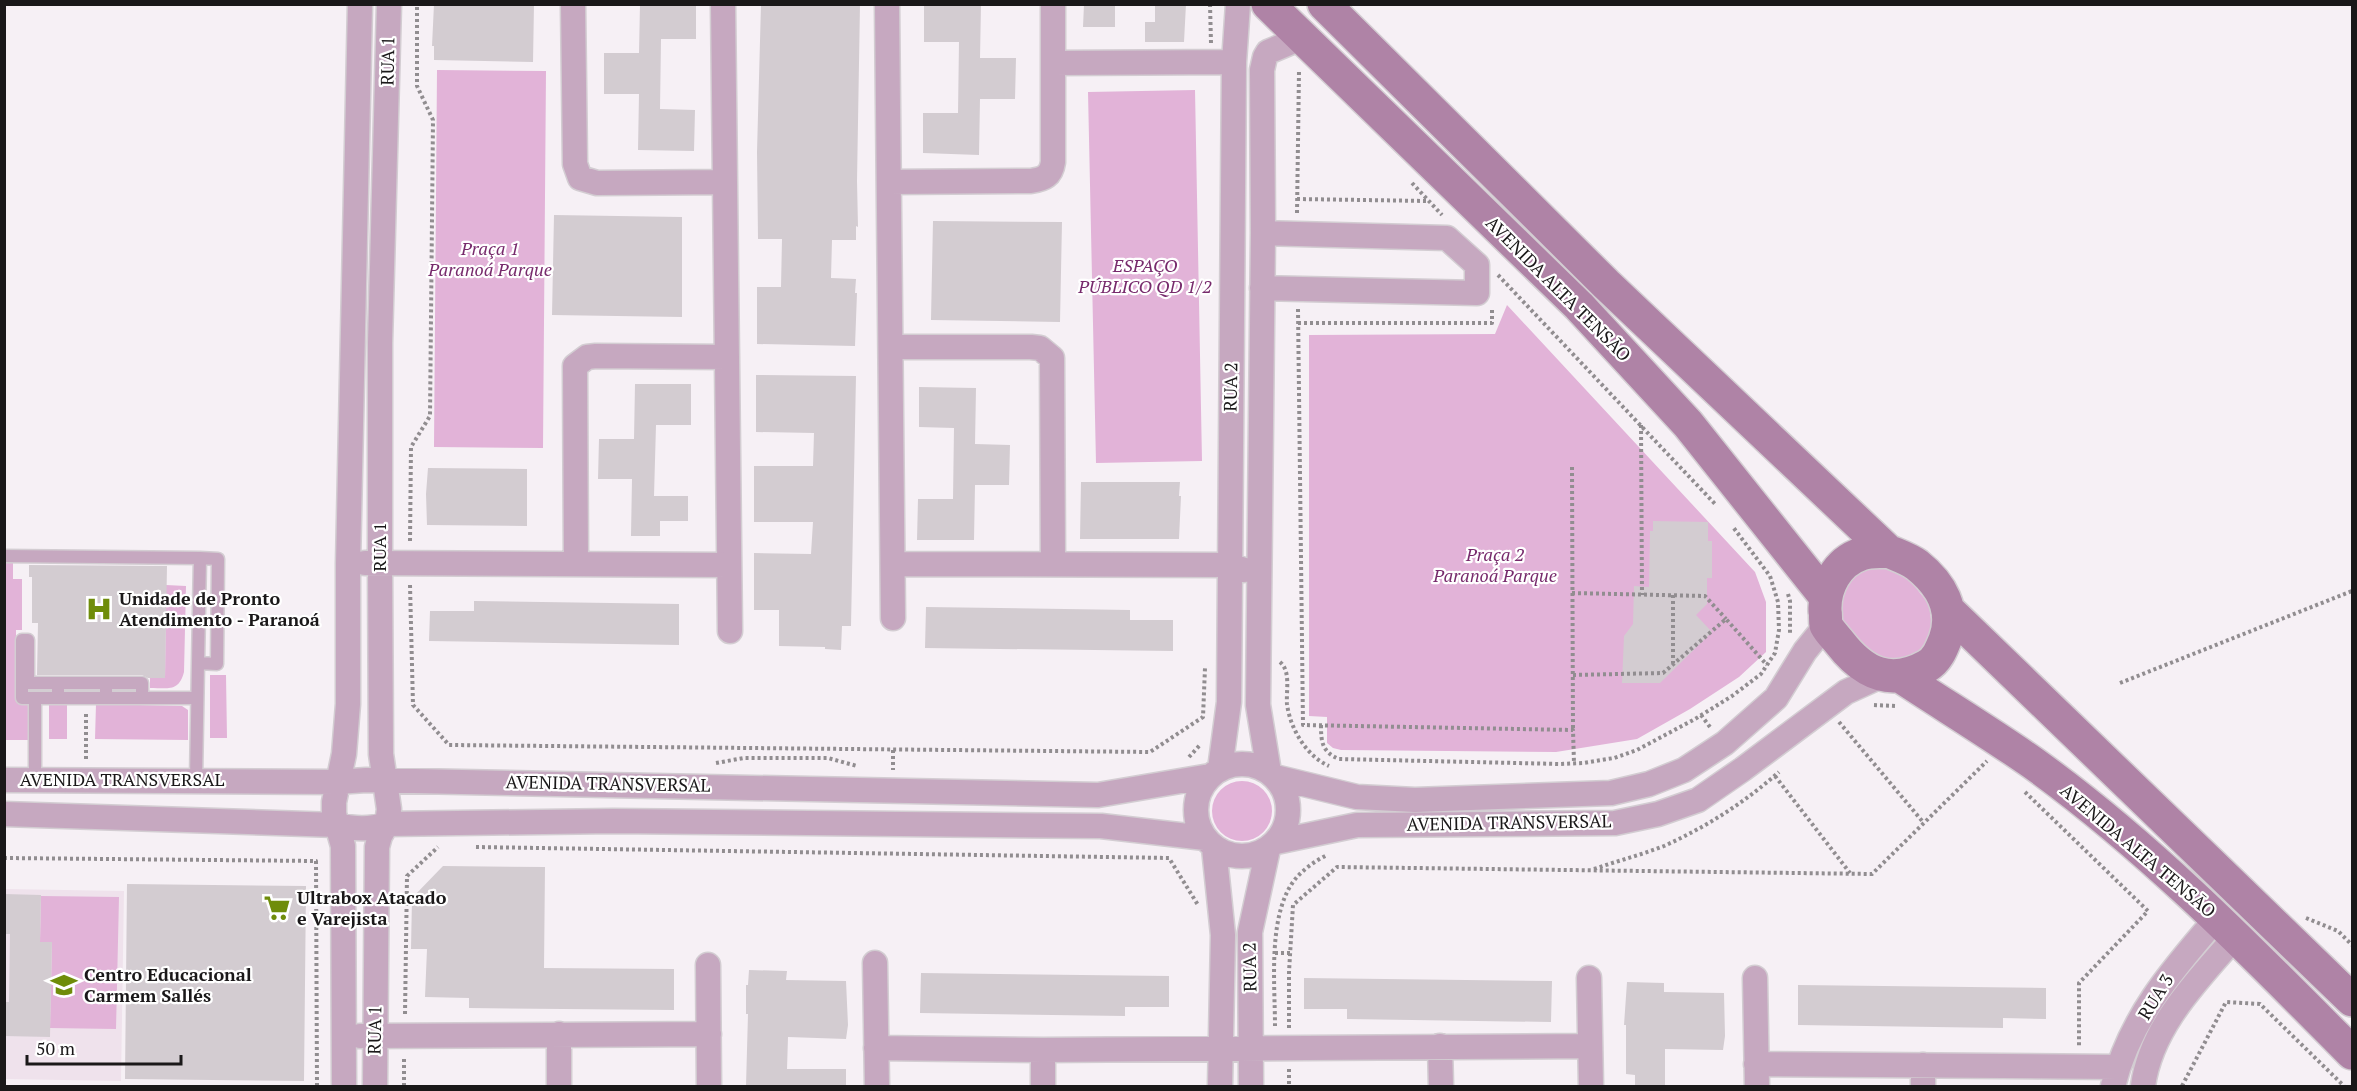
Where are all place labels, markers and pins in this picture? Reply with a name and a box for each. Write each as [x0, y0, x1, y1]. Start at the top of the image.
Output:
place label: Unidade de Pronto Atendimento - Paranoá [119, 586, 320, 631]
hospital icon: Unidade de Pronto Atendimento - Paranoá [84, 594, 114, 624]
place label: Ultrabox Atacado e Varejista [297, 885, 447, 930]
supermarket icon: Ultrabox Atacado e Varejista [262, 893, 292, 923]
place label: Centro Educacional Carmem Sallés [84, 962, 252, 1007]
school or university icon: Centro Educacional Carmem Sallés [49, 970, 79, 1000]

